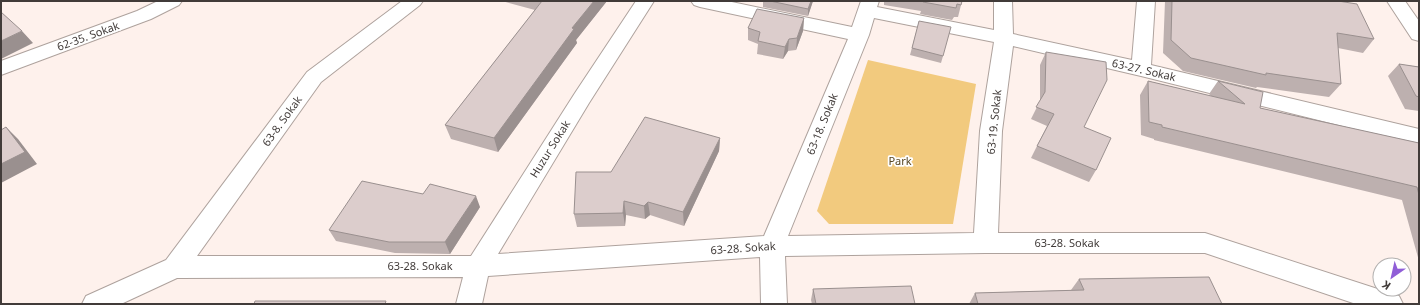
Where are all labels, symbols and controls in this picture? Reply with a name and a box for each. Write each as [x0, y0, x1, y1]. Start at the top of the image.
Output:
street label: 62-35. Sokak [55, 17, 121, 54]
street label: 63-27. Sokak [1111, 55, 1178, 84]
street label: 63-19. Sokak [983, 89, 1004, 155]
street label: 63-18. Sokak [802, 91, 841, 157]
street label: 63-8. Sokak [258, 92, 305, 149]
street label: Huzur Sokak [526, 117, 573, 180]
park label: Park [888, 153, 912, 168]
street label: 63-28. Sokak [1034, 235, 1100, 250]
street label: 63-28. Sokak [710, 238, 776, 257]
north arrow [1372, 257, 1412, 297]
street label: 63-28. Sokak [387, 258, 453, 273]
text: K [1378, 277, 1393, 294]

